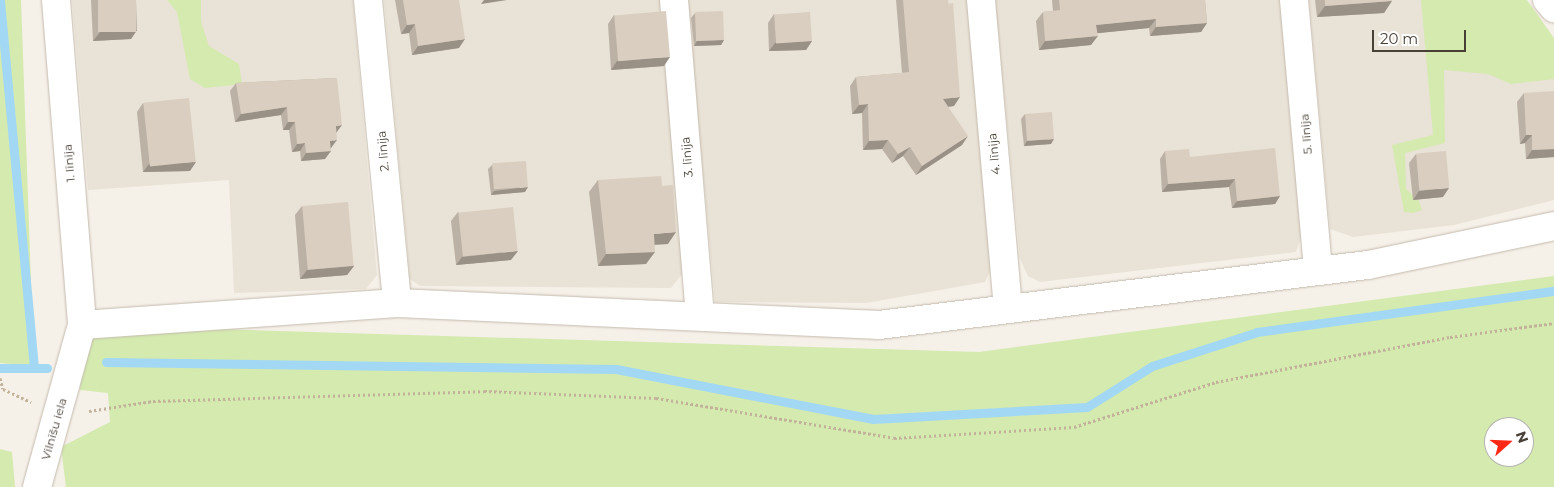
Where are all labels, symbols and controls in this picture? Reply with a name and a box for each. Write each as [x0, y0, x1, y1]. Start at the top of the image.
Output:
scale bar [1374, 20, 1468, 52]
text: 20 m [1380, 29, 1418, 48]
street label: 5. līnija [1297, 113, 1315, 155]
street label: 2. līnija [374, 130, 392, 172]
street label: 4. līnija [985, 132, 1003, 176]
street label: 3. līnija [678, 136, 696, 178]
street label: 1. līnija [60, 143, 78, 183]
street label: Vilnīšu iela [38, 396, 70, 462]
north arrow [1484, 417, 1534, 467]
text: N [1512, 429, 1533, 446]

